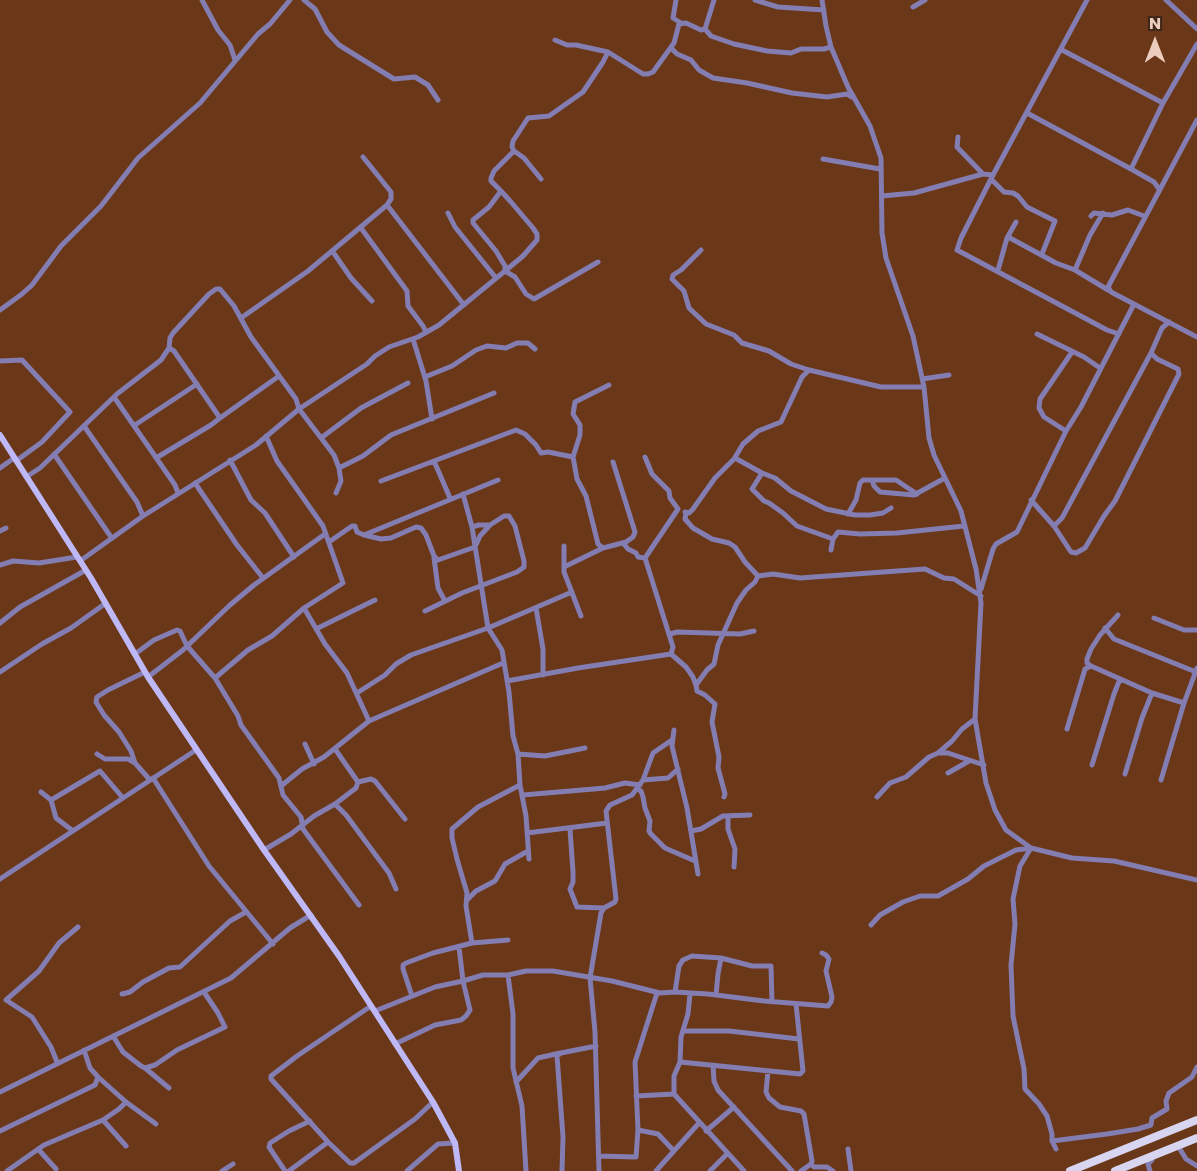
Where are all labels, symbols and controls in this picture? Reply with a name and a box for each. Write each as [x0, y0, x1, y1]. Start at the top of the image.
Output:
north arrow [1125, 12, 1185, 72]
text: N [1149, 12, 1161, 35]

